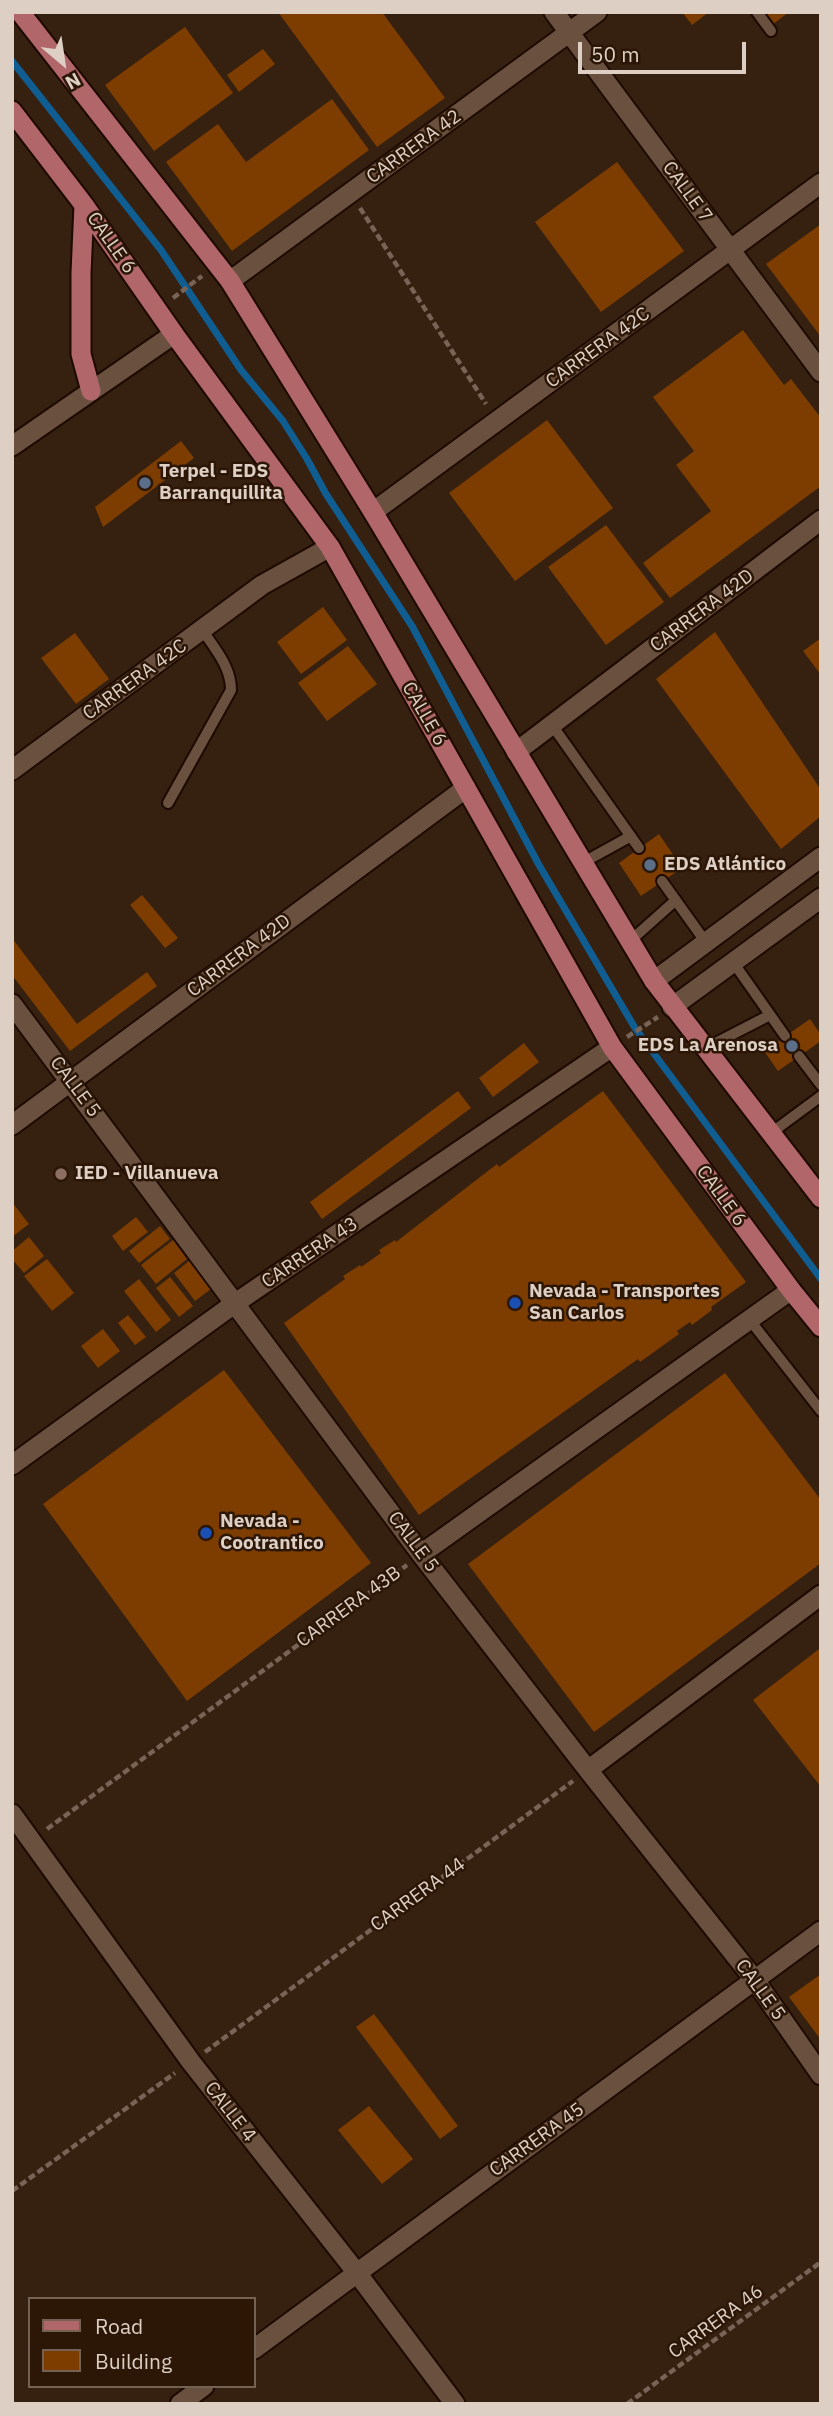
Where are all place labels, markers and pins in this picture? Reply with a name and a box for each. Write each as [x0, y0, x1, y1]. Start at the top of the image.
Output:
place label: Terpel - EDS Barranquillita [159, 461, 283, 505]
marker: Terpel - EDS Barranquillita [137, 475, 153, 491]
place label: EDS Atlántico [664, 854, 786, 876]
marker: EDS Atlántico [642, 857, 658, 873]
place label: EDS La Arenosa [638, 1035, 778, 1057]
marker: EDS La Arenosa [784, 1038, 800, 1054]
place label: IED - Villanueva [75, 1163, 219, 1185]
marker: IED - Villanueva [53, 1166, 69, 1182]
place label: Nevada - Transportes San Carlos [529, 1281, 720, 1325]
marker: Nevada - Transportes San Carlos [507, 1295, 523, 1311]
place label: Nevada - Cootrantico [220, 1511, 324, 1555]
marker: Nevada - Cootrantico [198, 1525, 214, 1541]

